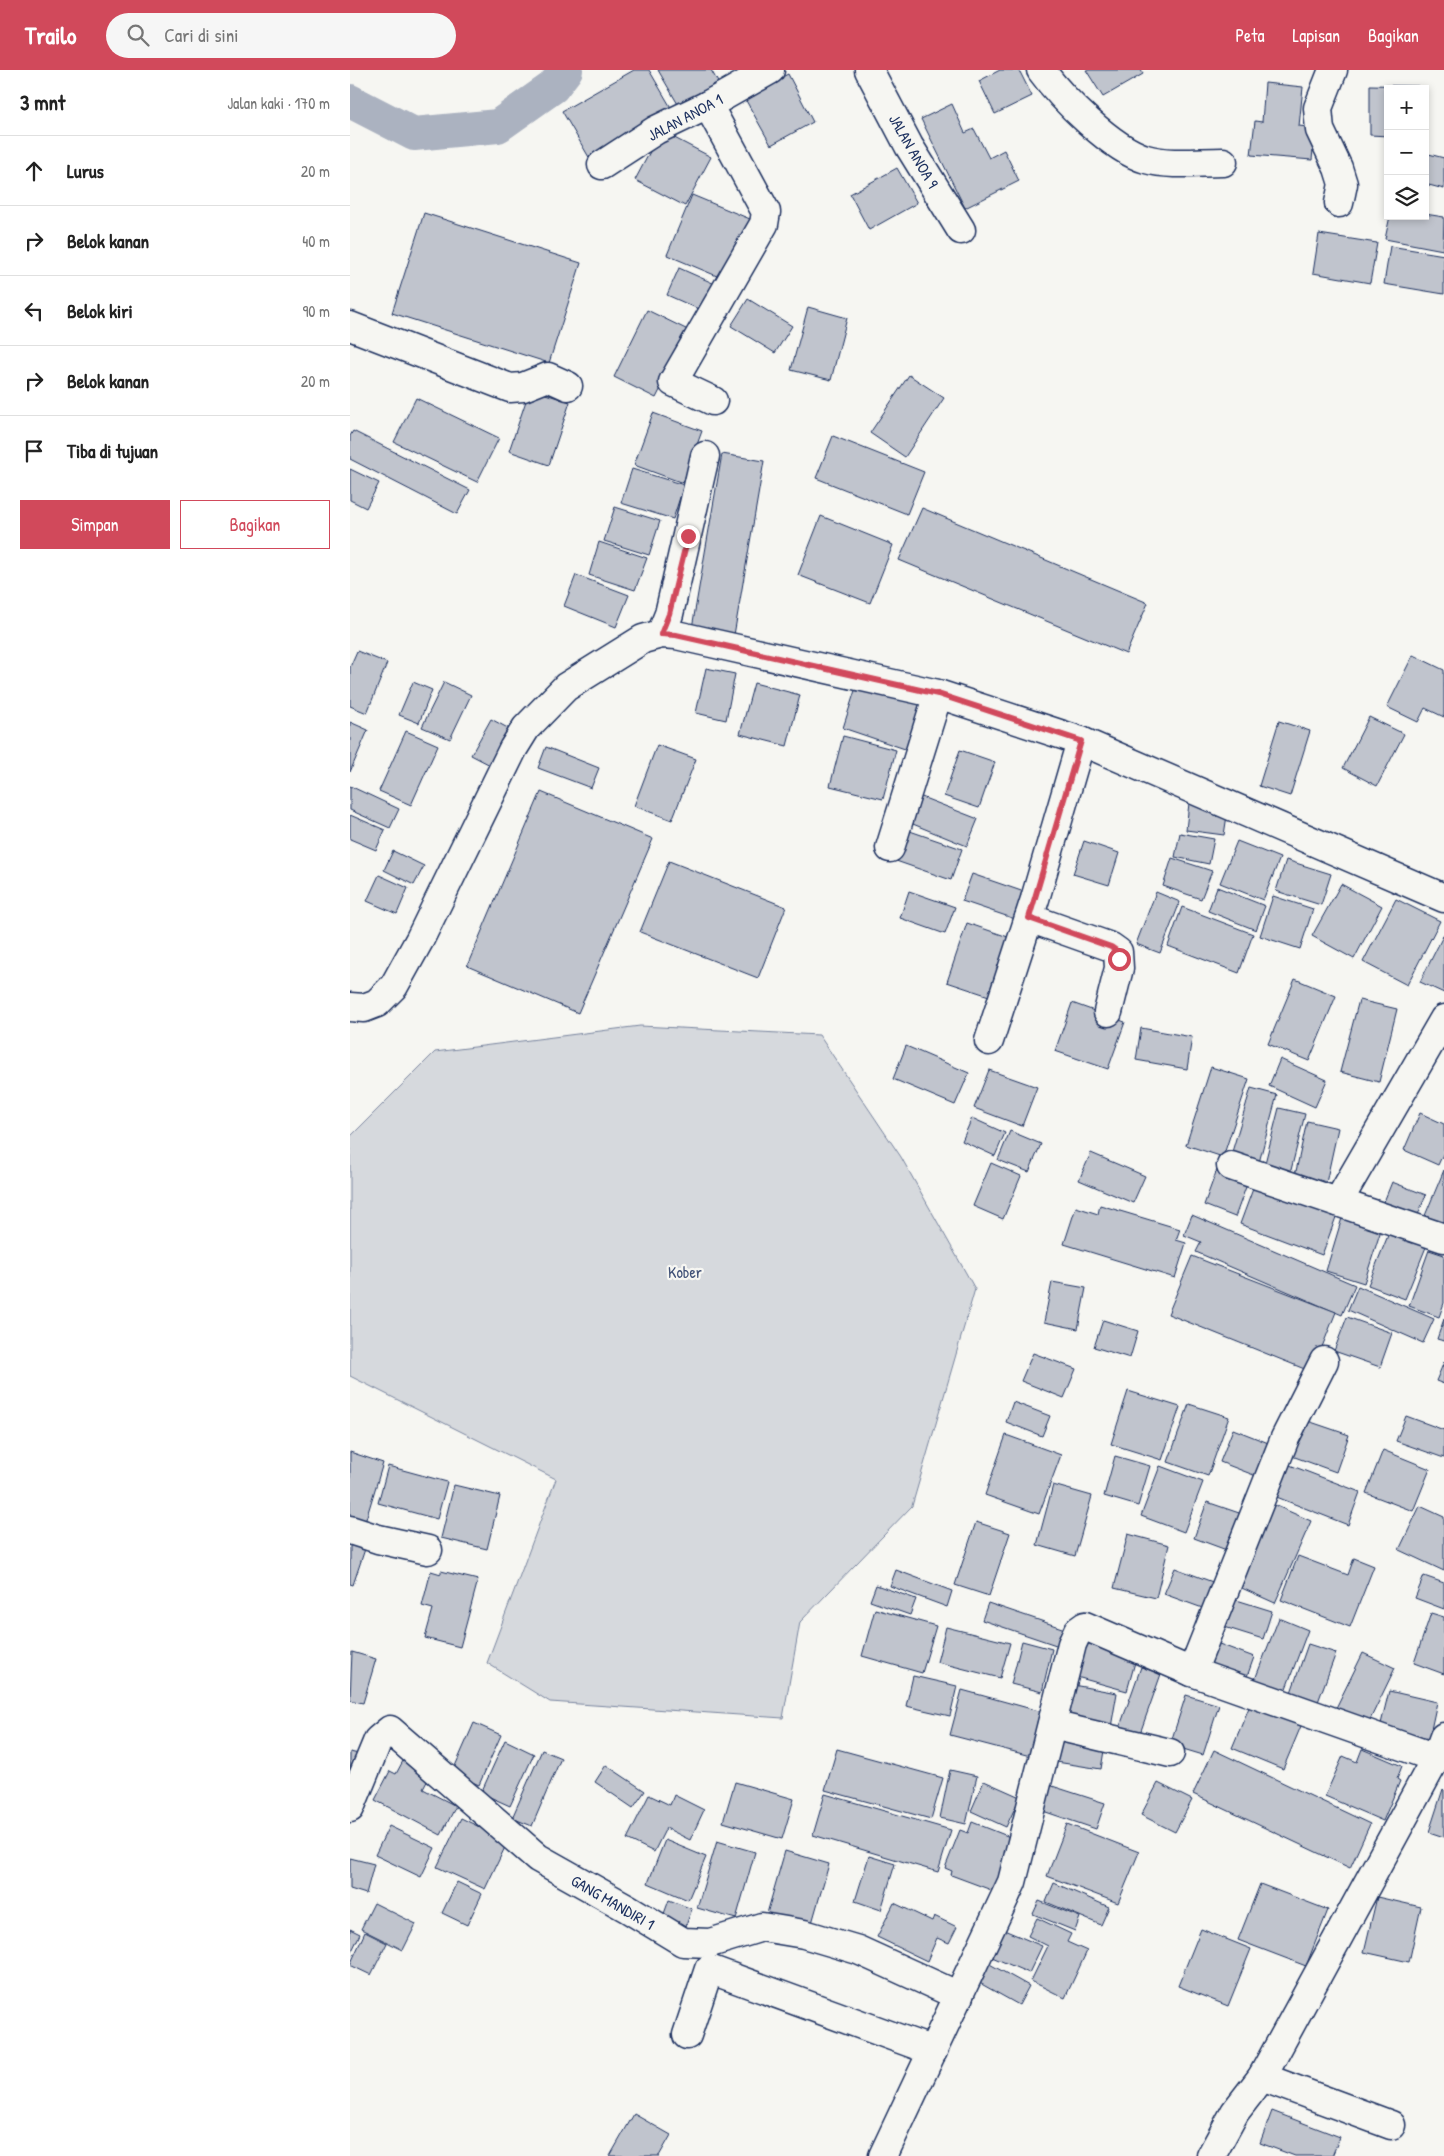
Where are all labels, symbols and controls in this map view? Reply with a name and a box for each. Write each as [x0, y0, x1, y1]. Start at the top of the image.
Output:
search box [106, 13, 456, 58]
text: Trailo [25, 19, 76, 51]
icon: search [124, 21, 152, 49]
text: Cari di sini [164, 22, 239, 48]
text: Peta [1235, 23, 1264, 48]
text: Lapisan [1292, 23, 1340, 48]
text: Bagikan [1368, 23, 1419, 48]
map controls [1384, 85, 1429, 220]
button: + [1384, 85, 1429, 130]
text: 3 mnt [20, 88, 65, 117]
street label: JALAN ANOA 1 [644, 88, 727, 146]
text: Jalan kaki · 170 m [227, 92, 330, 114]
street label: JALAN ANOA 9 [884, 110, 944, 192]
button: − [1384, 130, 1429, 175]
icon: ahead [20, 157, 48, 185]
text: Lurus [67, 158, 104, 184]
text: 20 m [301, 160, 330, 182]
button: layers [1384, 175, 1429, 220]
icon: right [20, 227, 48, 255]
text: Belok kanan [67, 228, 149, 254]
text: 40 m [302, 230, 330, 252]
icon: left [20, 297, 48, 325]
text: Belok kiri [67, 298, 133, 324]
text: 90 m [302, 300, 330, 322]
icon: right [20, 367, 48, 395]
text: Belok kanan [67, 368, 149, 394]
text: 20 m [301, 370, 330, 392]
icon: arrive [20, 437, 48, 465]
text: Tiba di tujuan [67, 438, 158, 464]
button: Simpan [20, 500, 170, 549]
button: Bagikan [180, 500, 330, 549]
route end [677, 525, 700, 548]
route start [1108, 948, 1131, 971]
park label: Kober [668, 1261, 702, 1283]
street label: GANG MANDIRI 1 [567, 1869, 659, 1935]

